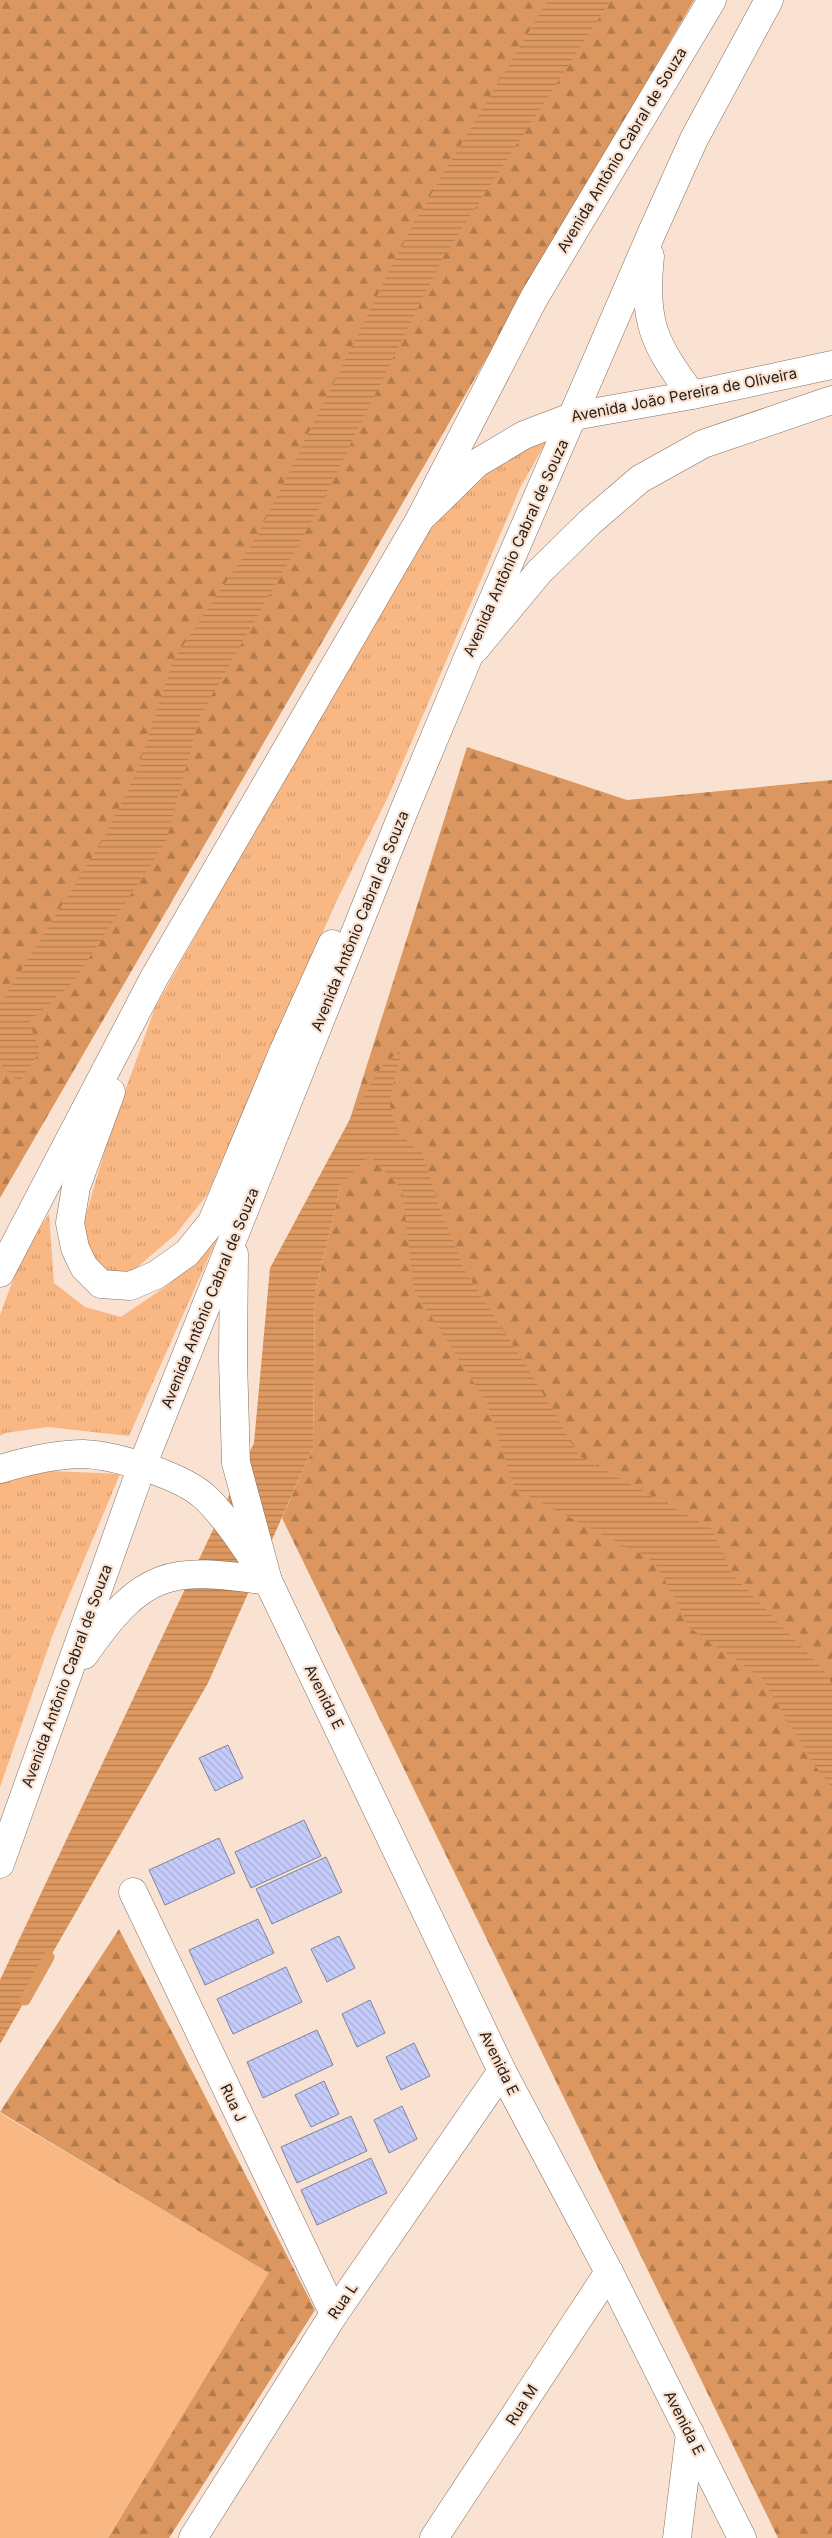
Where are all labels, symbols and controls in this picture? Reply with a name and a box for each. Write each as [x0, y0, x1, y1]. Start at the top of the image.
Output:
street label: Avenida Antônio Cabral de Souza [553, 44, 691, 256]
street label: Avenida João Pereira de Oliveira [569, 363, 798, 426]
street label: Avenida Antônio Cabral de Souza [459, 436, 572, 659]
street label: Avenida Antônio Cabral de Souza [307, 808, 413, 1034]
street label: Avenida Antônio Cabral de Souza [157, 1185, 263, 1411]
street label: Avenida Antônio Cabral de Souza [17, 1562, 116, 1790]
street label: Avenida E [301, 1661, 348, 1732]
street label: Avenida E [476, 2027, 523, 2098]
street label: Rua J [216, 2081, 250, 2125]
street label: Rua L [324, 2279, 362, 2322]
street label: Rua M [501, 2381, 542, 2429]
street label: Avenida E [660, 2387, 709, 2458]

